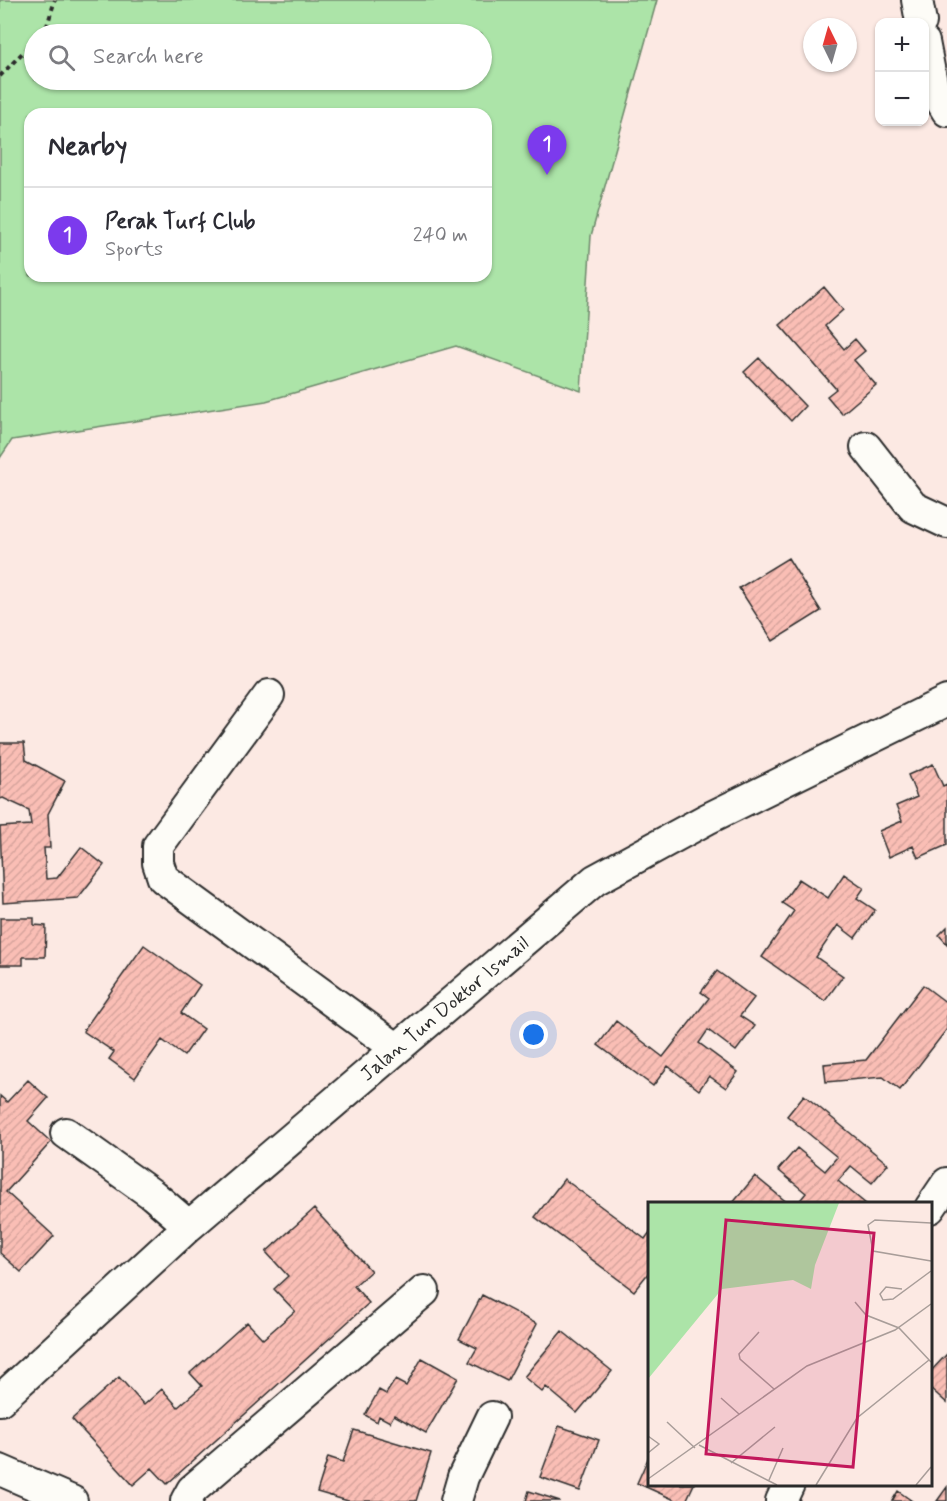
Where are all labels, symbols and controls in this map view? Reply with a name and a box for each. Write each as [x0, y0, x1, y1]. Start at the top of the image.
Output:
north arrow [803, 18, 857, 72]
map controls [875, 18, 929, 126]
button: + [875, 18, 929, 72]
search box [24, 24, 492, 90]
icon: search [45, 41, 78, 74]
text: Search here [93, 43, 204, 71]
button: − [875, 72, 929, 126]
pin: 1 [528, 126, 566, 175]
text: Nearby [48, 130, 127, 164]
text: Perak Turf Club [105, 208, 255, 236]
text: 1 [63, 222, 72, 249]
text: 240 m [413, 222, 468, 249]
text: Sports [105, 236, 163, 263]
street label: Jalan Tun Doktor Ismail [355, 930, 535, 1088]
your location [519, 1020, 548, 1049]
inset map [648, 1202, 932, 1486]

